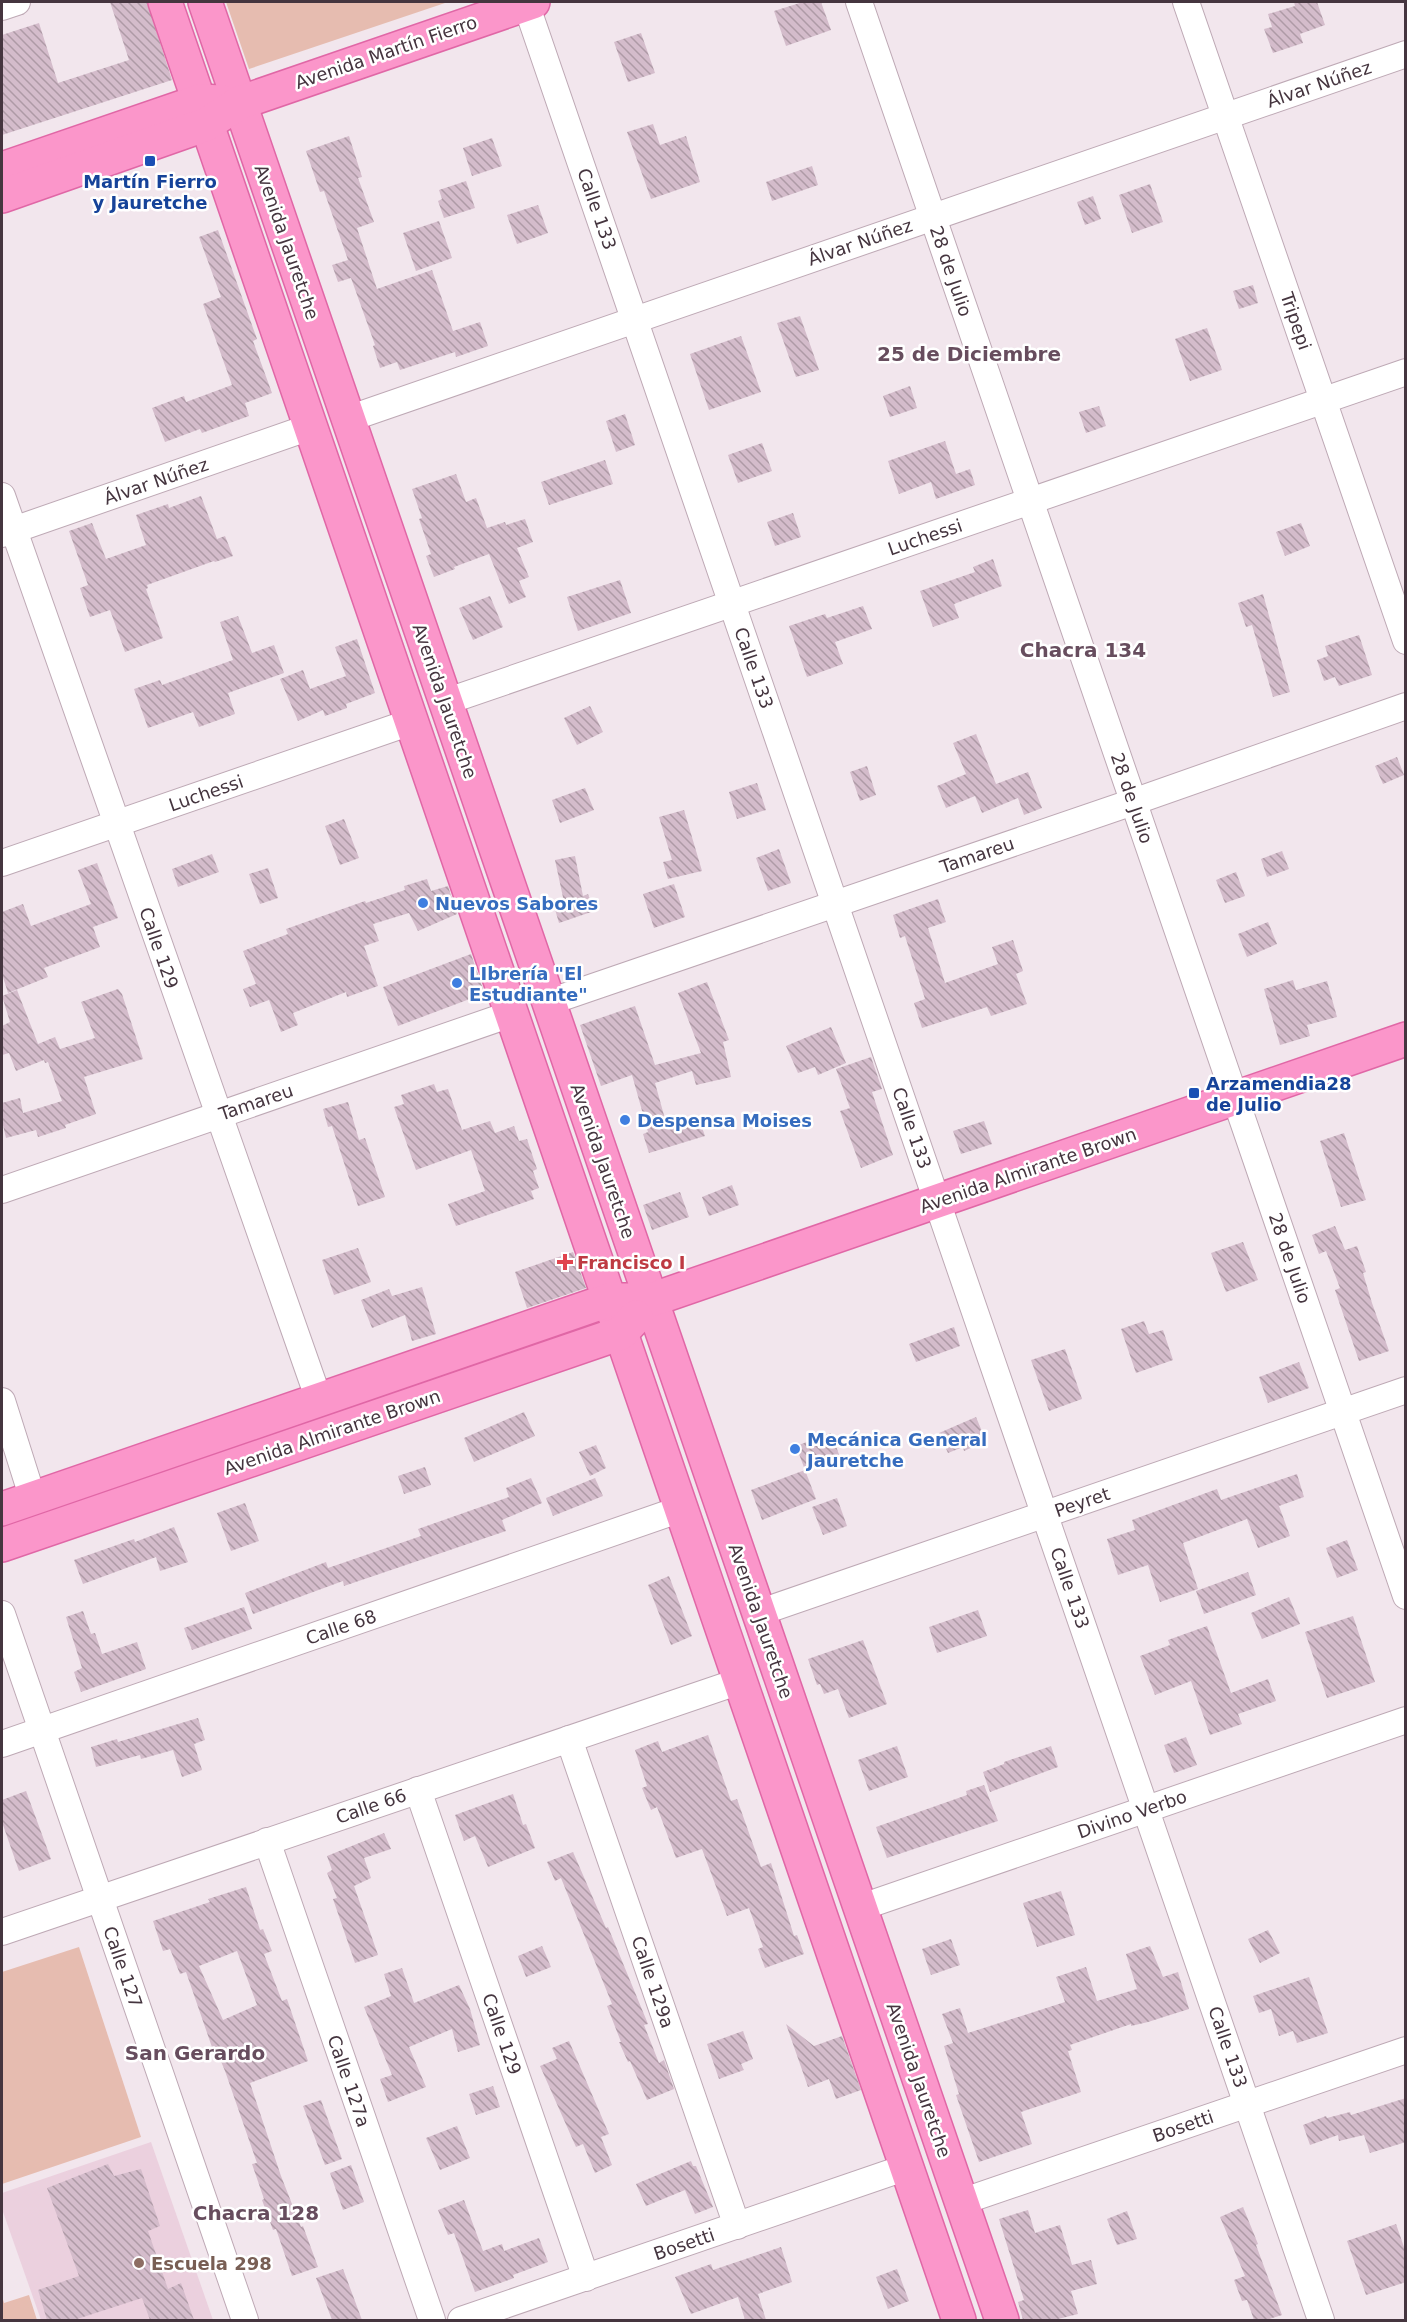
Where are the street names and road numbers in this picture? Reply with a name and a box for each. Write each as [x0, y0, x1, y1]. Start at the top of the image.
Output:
street label: Avenida Martín Fierro [292, 11, 480, 93]
street label: Álvar Núñez [1264, 56, 1374, 112]
street label: Avenida Jauretche [251, 162, 323, 322]
street label: Calle 133 [573, 166, 621, 252]
street label: Álvar Núñez [805, 214, 915, 270]
street label: 28 de Julio [926, 223, 976, 319]
street label: Tripepi [1276, 288, 1316, 353]
street label: Álvar Núñez [101, 453, 211, 509]
street label: Luchessi [885, 514, 965, 560]
street label: Avenida Jauretche [409, 621, 481, 781]
street label: Calle 133 [730, 625, 778, 711]
street label: 28 de Julio [1107, 750, 1157, 846]
street label: Luchessi [166, 770, 246, 816]
street label: Tamareu [936, 833, 1017, 878]
street label: Calle 129 [135, 905, 183, 991]
street label: Tamareu [215, 1080, 296, 1125]
street label: Avenida Jauretche [567, 1081, 639, 1241]
street label: Calle 133 [888, 1085, 936, 1171]
street label: Avenida Almirante Brown [917, 1123, 1139, 1217]
street label: 28 de Julio [1265, 1210, 1315, 1306]
street label: Avenida Almirante Brown [221, 1385, 443, 1479]
street label: Peyret [1052, 1483, 1112, 1521]
street label: Avenida Jauretche [725, 1541, 797, 1701]
street label: Calle 133 [1046, 1545, 1094, 1631]
street label: Calle 68 [303, 1605, 379, 1649]
street label: Calle 66 [333, 1784, 409, 1828]
street label: Divino Verbo [1074, 1785, 1190, 1843]
street label: Calle 127 [99, 1924, 147, 2010]
street label: Calle 129a [627, 1933, 679, 2031]
street label: Calle 129 [478, 1991, 526, 2077]
street label: Avenida Jauretche [883, 2000, 955, 2160]
street label: Calle 133 [1204, 2004, 1252, 2090]
street label: Calle 127a [323, 2032, 375, 2130]
street label: Bosetti [1150, 2106, 1216, 2146]
street label: Bosetti [651, 2224, 717, 2264]

